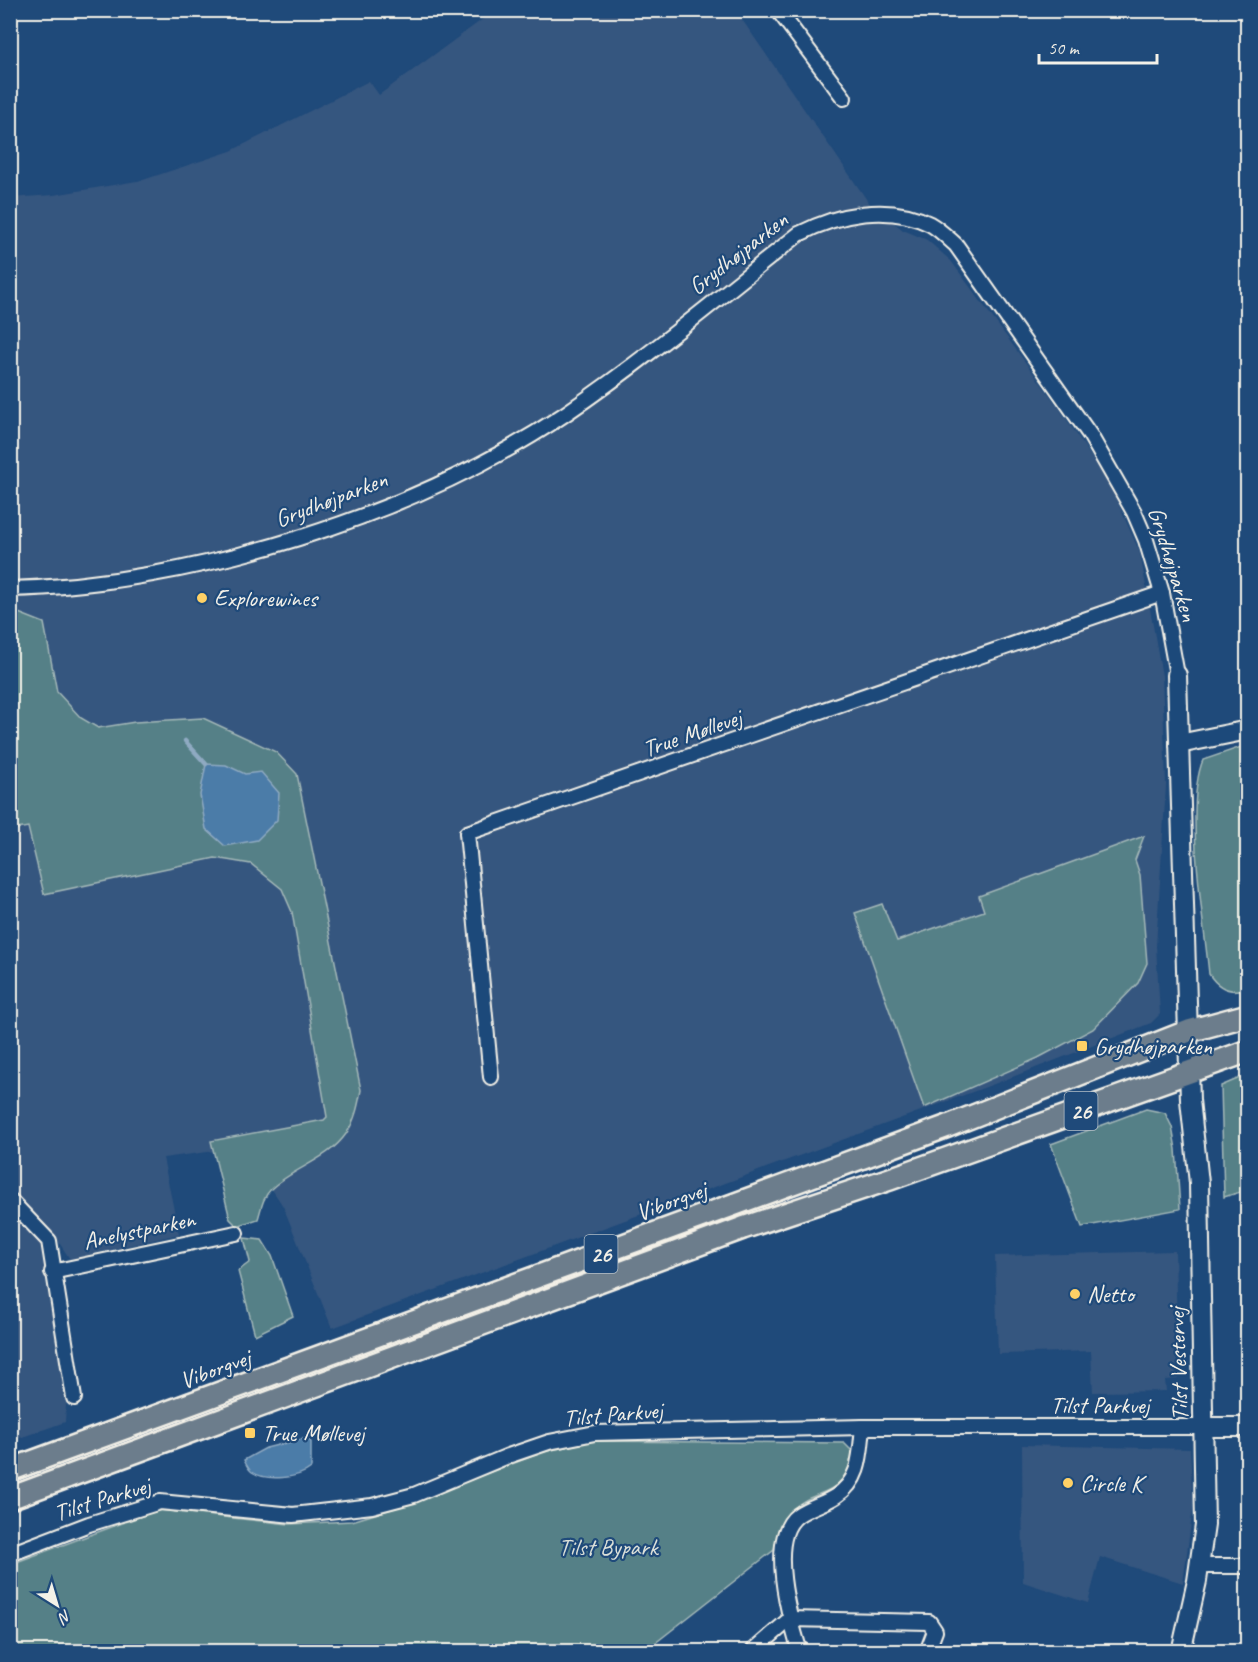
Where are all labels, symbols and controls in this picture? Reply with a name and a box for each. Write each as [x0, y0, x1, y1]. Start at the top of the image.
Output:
scale bar [1039, 27, 1158, 65]
text: 50 m [1048, 37, 1081, 59]
street label: Grydhøjparken [682, 205, 794, 301]
street label: Grydhøjparken [271, 464, 392, 534]
street label: Grydhøjparken [1141, 503, 1205, 625]
place label: Explorewines [214, 583, 320, 613]
marker: Explorewines [195, 591, 209, 605]
street label: True Møllevej [639, 701, 748, 764]
place label: Grydhøjparken [1094, 1031, 1212, 1061]
marker: Grydhøjparken [1075, 1039, 1089, 1053]
road number: 26 [1064, 1092, 1098, 1130]
street label: Viborgvej [632, 1173, 713, 1228]
street label: Anelystparken [80, 1203, 199, 1256]
road number: 26 [584, 1235, 618, 1273]
place label: Netto [1087, 1279, 1136, 1309]
marker: Netto [1068, 1287, 1082, 1301]
street label: Tilst Vestervej [1161, 1304, 1195, 1421]
street label: Viborgvej [176, 1341, 257, 1396]
street label: Tilst Parkvej [1050, 1390, 1153, 1420]
street label: Tilst Parkvej [562, 1394, 667, 1433]
place label: True Møllevej [262, 1418, 368, 1448]
marker: True Møllevej [243, 1426, 257, 1440]
place label: Circle K [1080, 1468, 1148, 1498]
street label: Tilst Parkvej [50, 1469, 157, 1528]
marker: Circle K [1061, 1476, 1075, 1490]
park label: Tilst Bypark [559, 1532, 660, 1562]
north arrow [27, 1575, 87, 1635]
text: N [53, 1605, 75, 1629]

